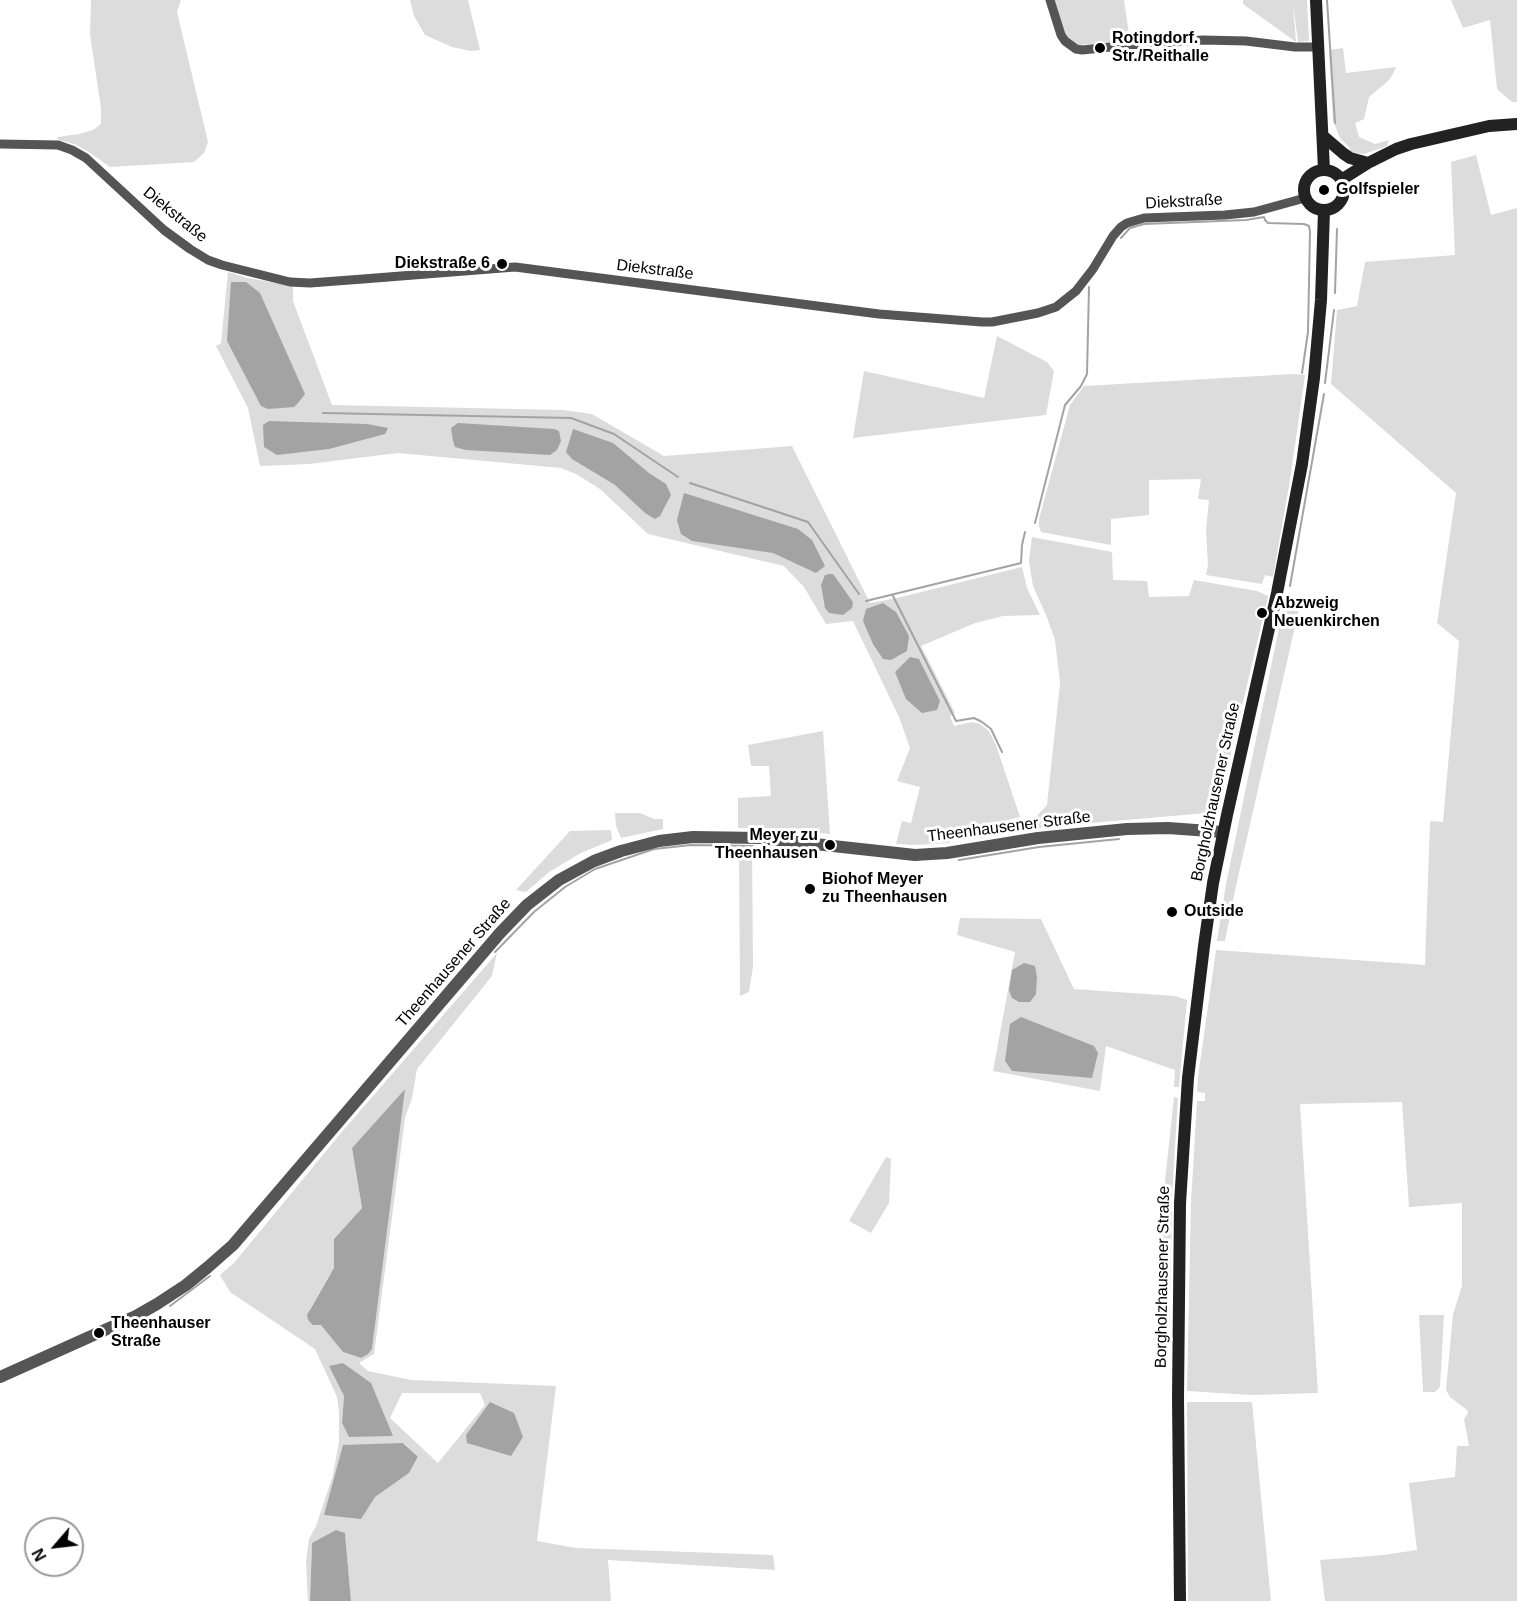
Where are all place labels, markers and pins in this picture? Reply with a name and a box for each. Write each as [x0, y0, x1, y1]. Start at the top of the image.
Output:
place label: Rotingdorf. Str./Reithalle [1112, 29, 1209, 67]
marker: Rotingdorf. Str./Reithalle [1093, 41, 1107, 55]
place label: Golfspieler [1336, 180, 1420, 200]
marker: Golfspieler [1317, 183, 1331, 197]
place label: Diekstraße 6 [395, 254, 490, 274]
marker: Diekstraße 6 [495, 257, 509, 271]
place label: Abzweig Neuenkirchen [1274, 594, 1380, 632]
marker: Abzweig Neuenkirchen [1255, 606, 1269, 620]
place label: Meyer zu Theenhausen [715, 826, 818, 864]
marker: Meyer zu Theenhausen [823, 838, 837, 852]
place label: Biohof Meyer zu Theenhausen [822, 870, 947, 908]
marker: Biohof Meyer zu Theenhausen [803, 882, 817, 896]
place label: Outside [1184, 902, 1244, 922]
marker: Outside [1165, 905, 1179, 919]
place label: Theenhauser Straße [111, 1314, 211, 1352]
marker: Theenhauser Straße [92, 1326, 106, 1340]

